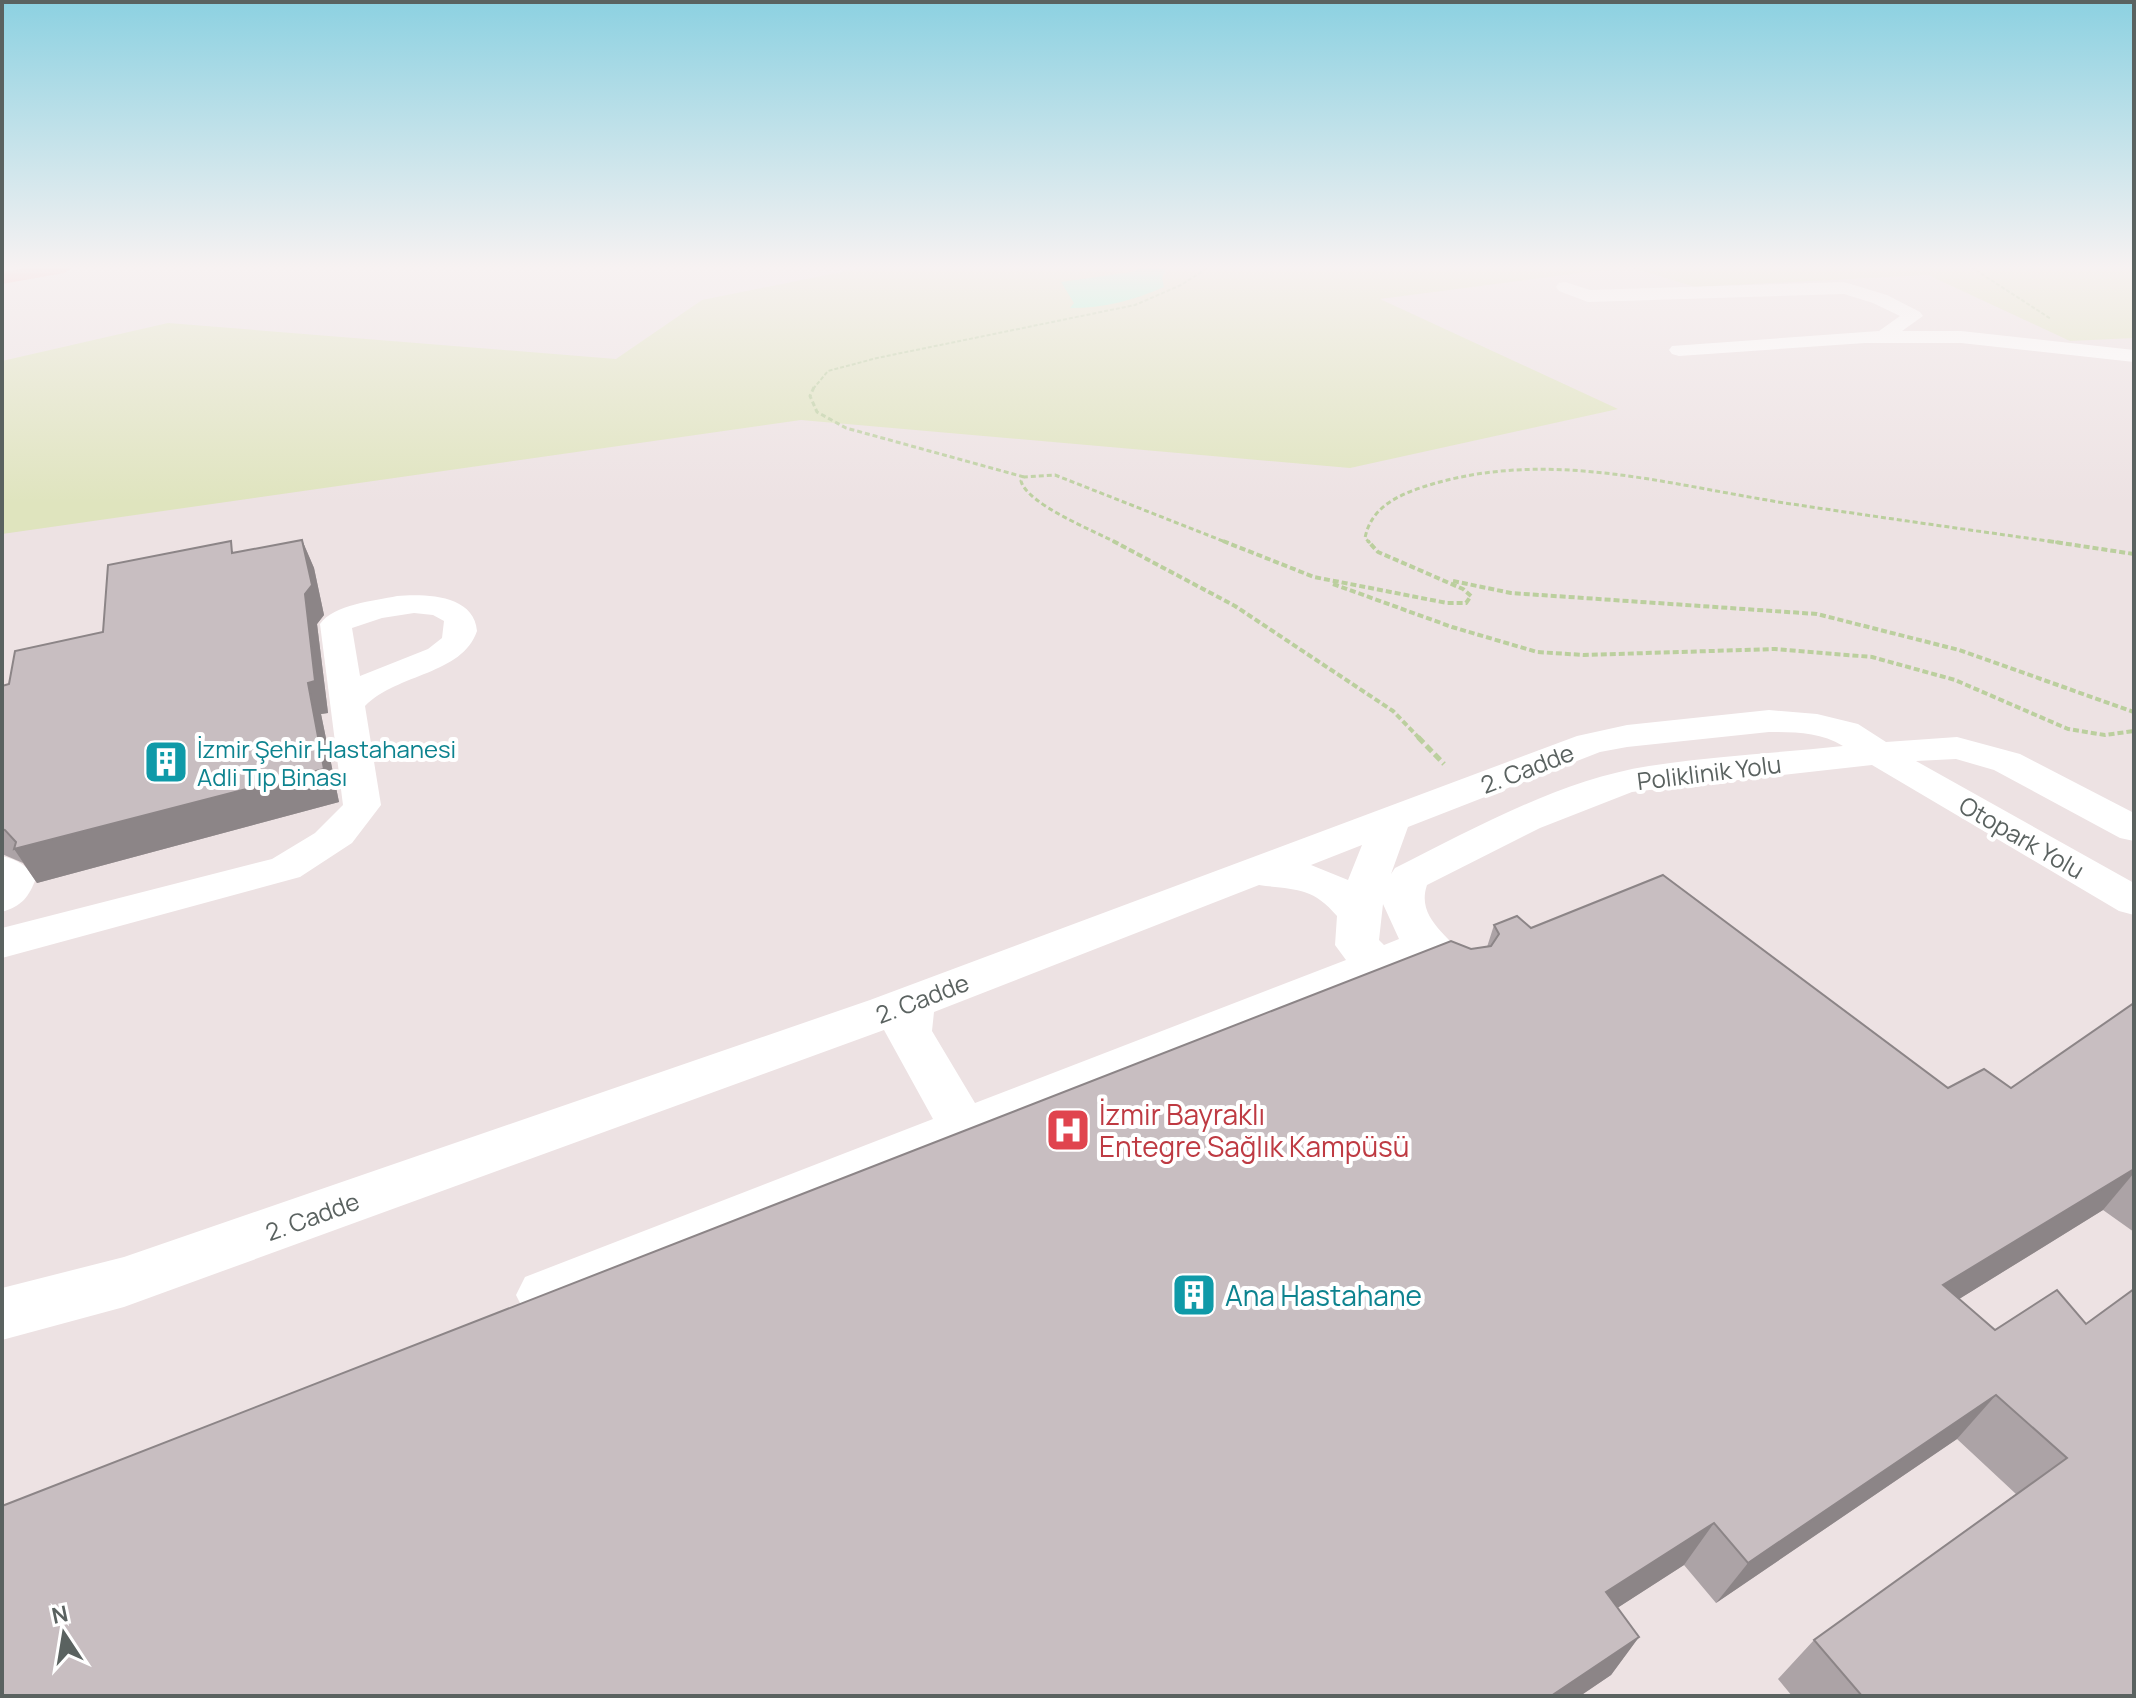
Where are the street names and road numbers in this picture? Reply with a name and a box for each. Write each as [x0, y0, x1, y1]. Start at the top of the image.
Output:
street label: 2. Cadde [1476, 735, 1578, 801]
street label: Poliklinik Yolu [1635, 747, 1783, 797]
street label: Otopark Yolu [1954, 788, 2090, 886]
street label: 2. Cadde [871, 965, 973, 1031]
street label: 2. Cadde [261, 1184, 363, 1248]

